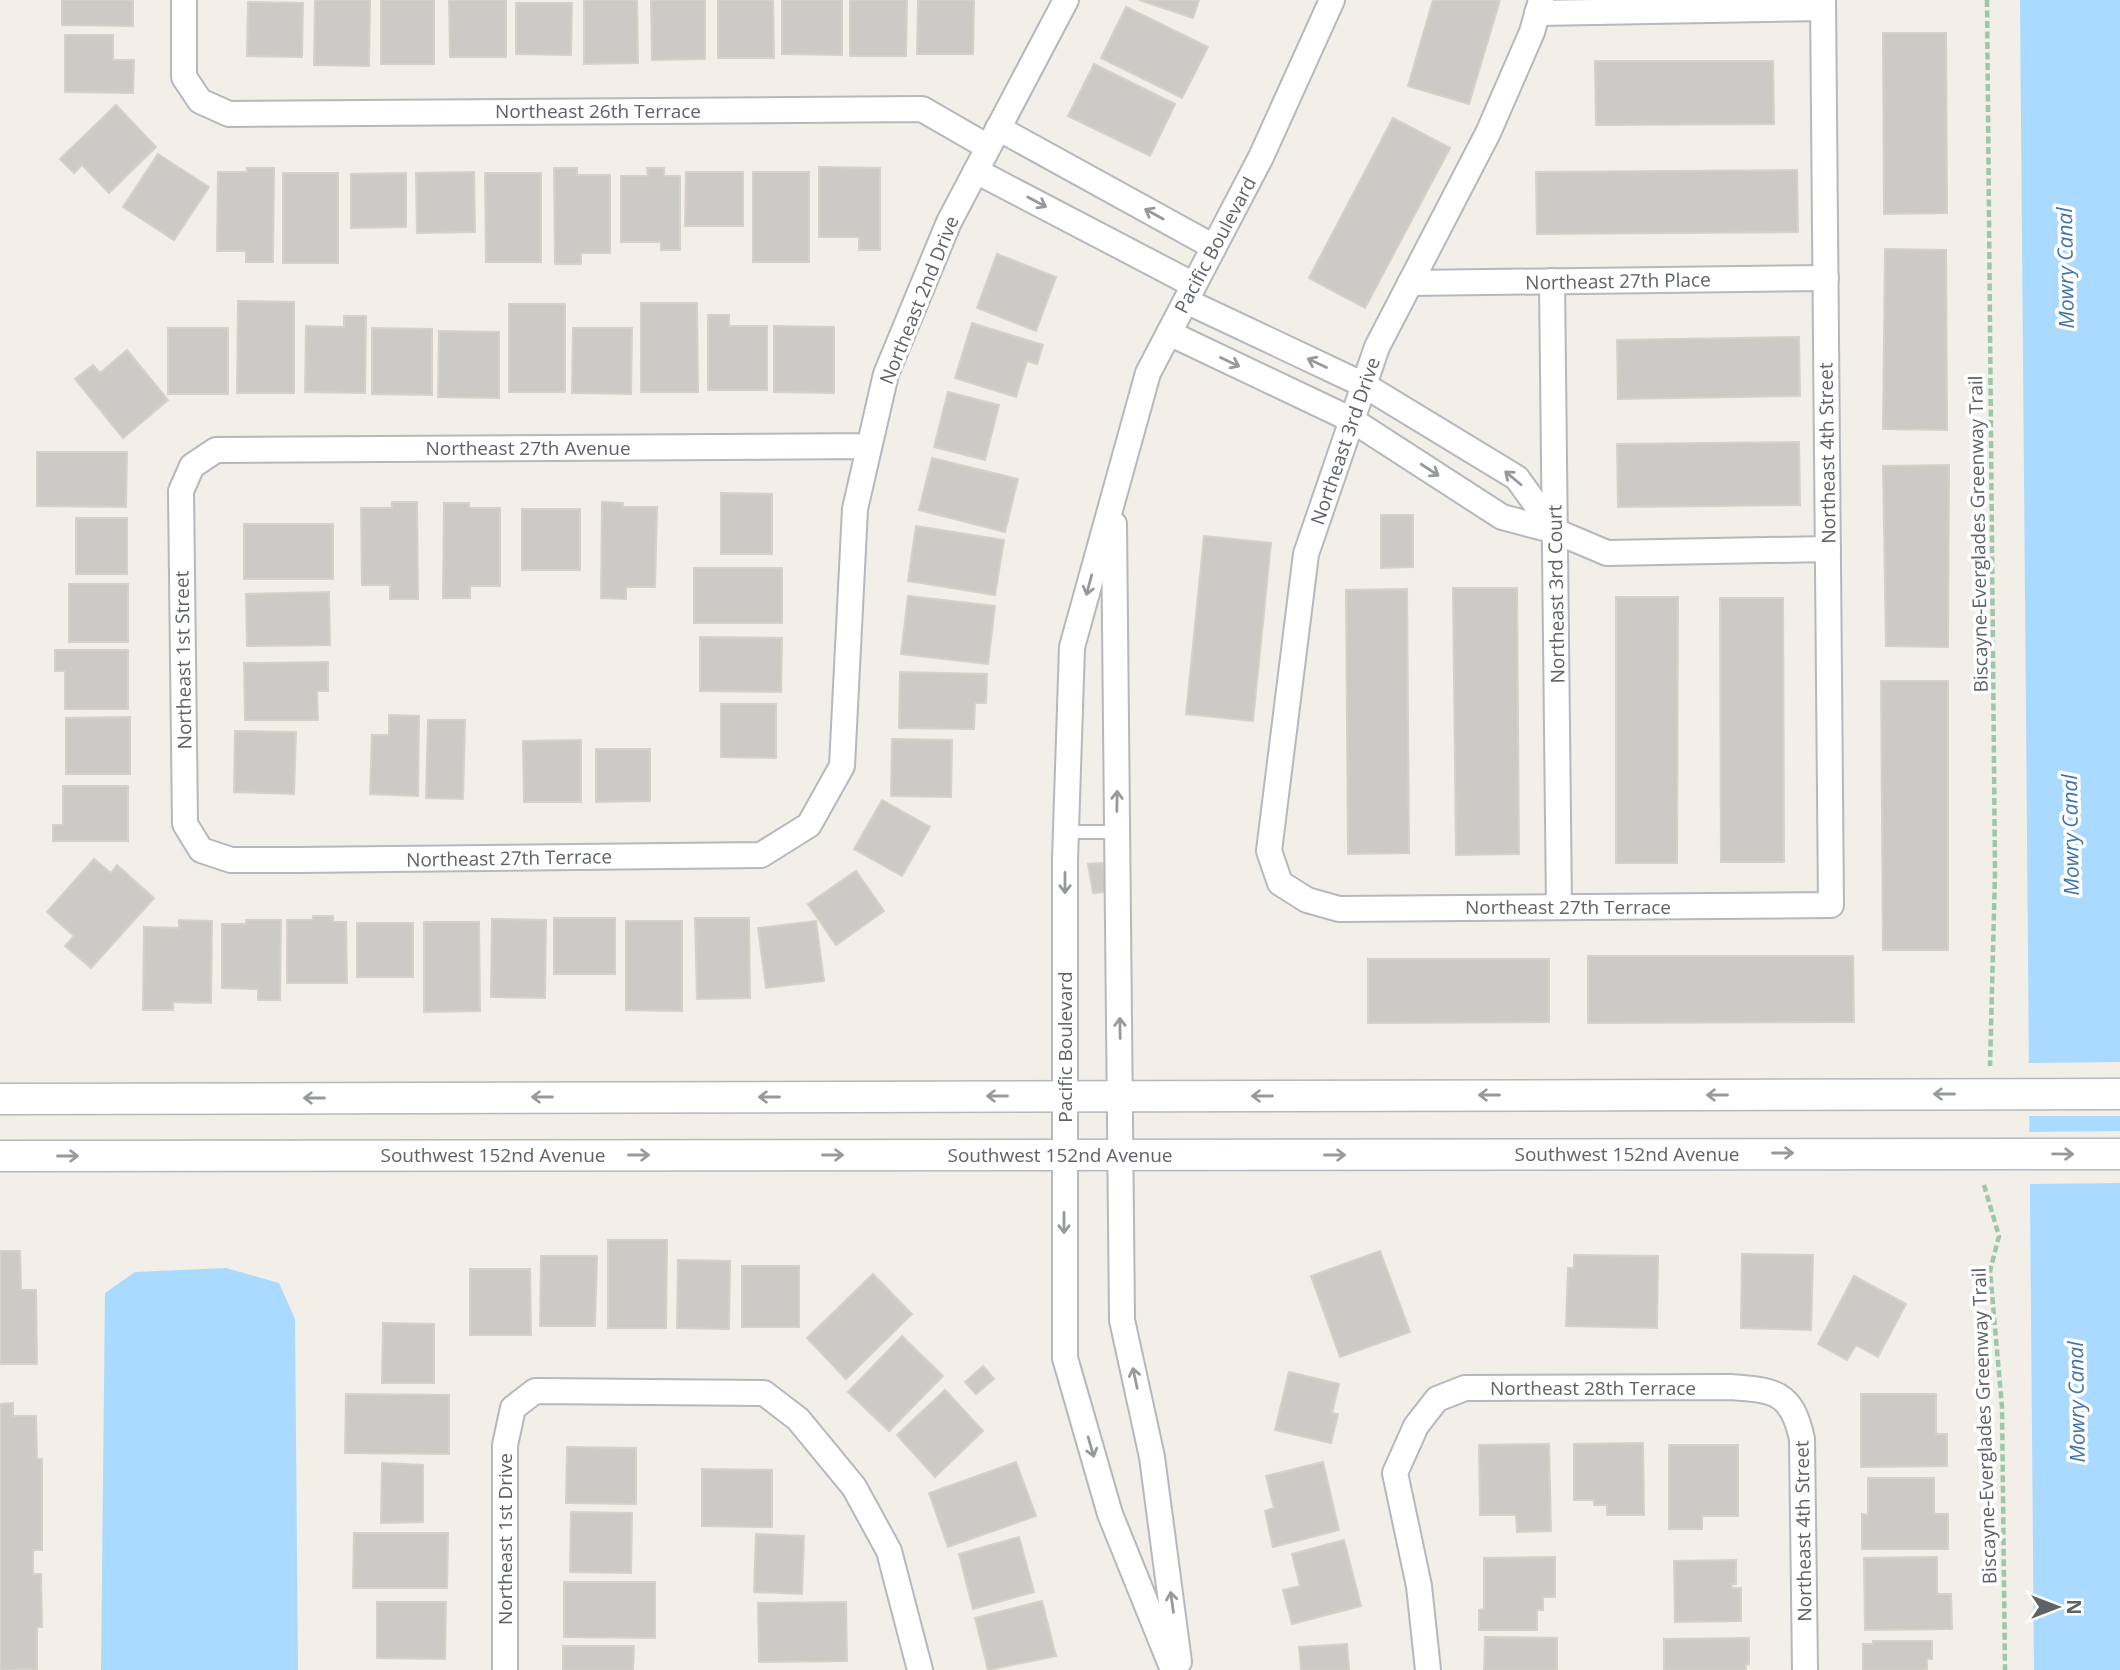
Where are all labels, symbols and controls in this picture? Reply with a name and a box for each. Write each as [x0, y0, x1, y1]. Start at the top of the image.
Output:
street label: Northeast 26th Terrace [495, 98, 701, 124]
street label: Pacific Boulevard [1168, 172, 1262, 318]
one-way arrow [1026, 196, 1046, 210]
water label: Mowry Canal [2050, 206, 2080, 329]
one-way arrow [1145, 207, 1165, 221]
street label: Northeast 2nd Drive [873, 212, 965, 388]
street label: Northeast 27th Place [1525, 266, 1711, 296]
street label: Northeast 3rd Drive [1304, 354, 1386, 528]
one-way arrow [1219, 356, 1240, 369]
one-way arrow [1307, 356, 1328, 369]
street label: Northeast 4th Street [1812, 362, 1842, 544]
street label: Biscayne-Everglades Greenway Trail [1962, 375, 1994, 693]
street label: Northeast 27th Avenue [425, 435, 631, 461]
one-way arrow [1420, 463, 1439, 477]
one-way arrow [1504, 470, 1522, 486]
street label: Northeast 3rd Court [1541, 504, 1571, 684]
street label: Northeast 1st Street [168, 570, 198, 750]
one-way arrow [1082, 574, 1095, 596]
water label: Mowry Canal [2055, 773, 2085, 896]
one-way arrow [1110, 790, 1124, 813]
street label: Northeast 27th Terrace [406, 843, 612, 873]
one-way arrow [1058, 872, 1072, 895]
street label: Northeast 27th Terrace [1465, 894, 1671, 920]
street label: Pacific Boulevard [1052, 971, 1078, 1123]
one-way arrow [1113, 1017, 1127, 1040]
one-way arrow [1933, 1087, 1956, 1101]
one-way arrow [1478, 1088, 1501, 1102]
one-way arrow [1706, 1088, 1729, 1102]
one-way arrow [986, 1089, 1009, 1103]
one-way arrow [1251, 1089, 1274, 1103]
one-way arrow [531, 1090, 554, 1104]
one-way arrow [758, 1090, 781, 1104]
one-way arrow [303, 1091, 326, 1105]
street label: Southwest 152nd Avenue [1514, 1141, 1740, 1167]
street label: Southwest 152nd Avenue [380, 1142, 606, 1168]
street label: Southwest 152nd Avenue [947, 1142, 1173, 1168]
one-way arrow [1771, 1146, 1794, 1160]
one-way arrow [2051, 1147, 2074, 1161]
one-way arrow [627, 1148, 650, 1162]
one-way arrow [821, 1148, 844, 1162]
one-way arrow [1323, 1148, 1346, 1162]
one-way arrow [56, 1149, 79, 1163]
one-way arrow [1057, 1211, 1071, 1234]
street label: Biscayne-Everglades Greenway Trail [1965, 1267, 2003, 1585]
water label: Mowry Canal [2061, 1340, 2091, 1463]
one-way arrow [1127, 1367, 1141, 1390]
street label: Northeast 28th Terrace [1490, 1375, 1696, 1401]
one-way arrow [1085, 1436, 1098, 1458]
street label: Northeast 4th Street [1788, 1440, 1818, 1622]
street label: Northeast 1st Drive [492, 1453, 518, 1625]
north arrow [2022, 1572, 2092, 1642]
one-way arrow [1165, 1591, 1178, 1614]
text: N [2061, 1599, 2087, 1615]

